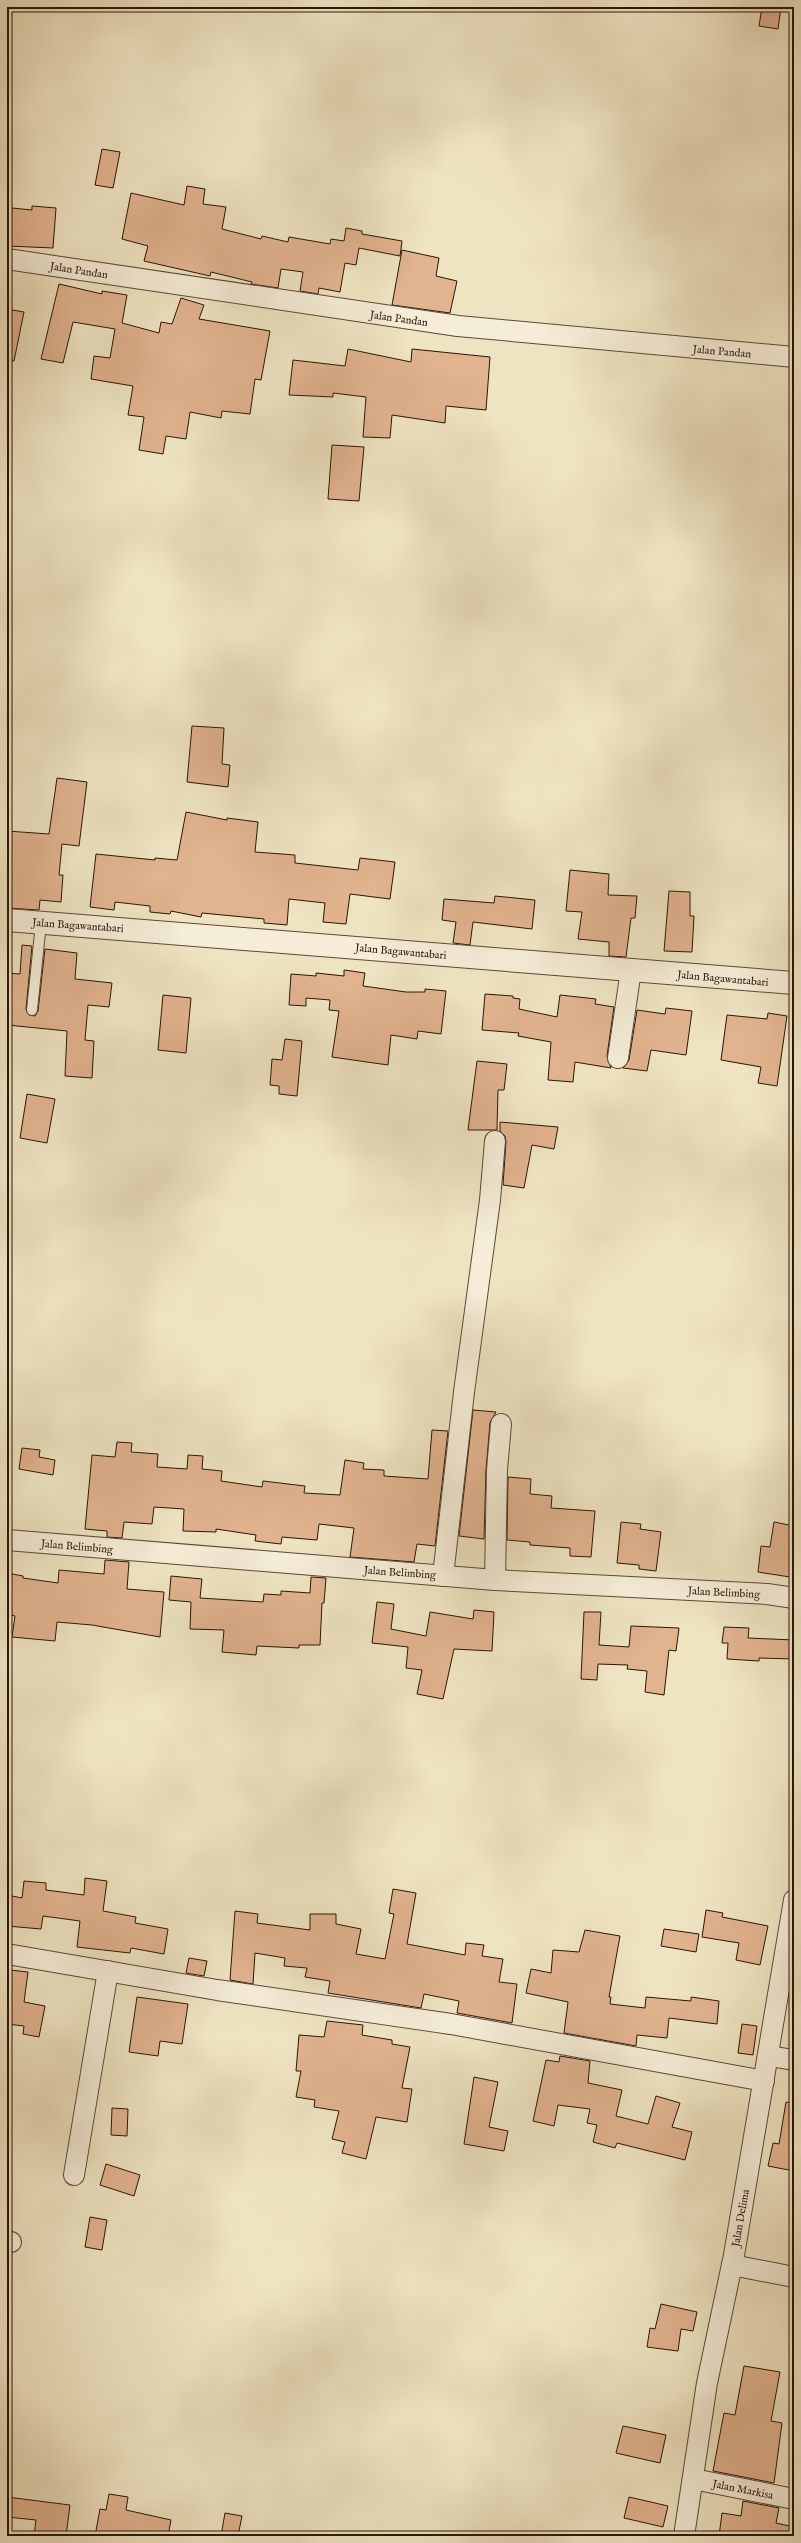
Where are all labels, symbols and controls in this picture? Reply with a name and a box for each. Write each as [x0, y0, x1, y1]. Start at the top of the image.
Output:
street label: Jalan Pandan [47, 259, 109, 282]
street label: Jalan Pandan [367, 308, 429, 330]
street label: Jalan Pandan [690, 342, 752, 362]
street label: Jalan Bagawantabari [30, 916, 124, 936]
street label: Jalan Bagawantabari [353, 941, 447, 963]
street label: Jalan Bagawantabari [675, 968, 769, 990]
street label: Jalan Belimbing [38, 1537, 115, 1557]
street label: Jalan Belimbing [361, 1563, 438, 1583]
street label: Jalan Belimbing [685, 1584, 761, 1602]
street label: Jalan Delima [729, 2188, 753, 2250]
street label: Jalan Markisa [709, 2477, 775, 2503]

